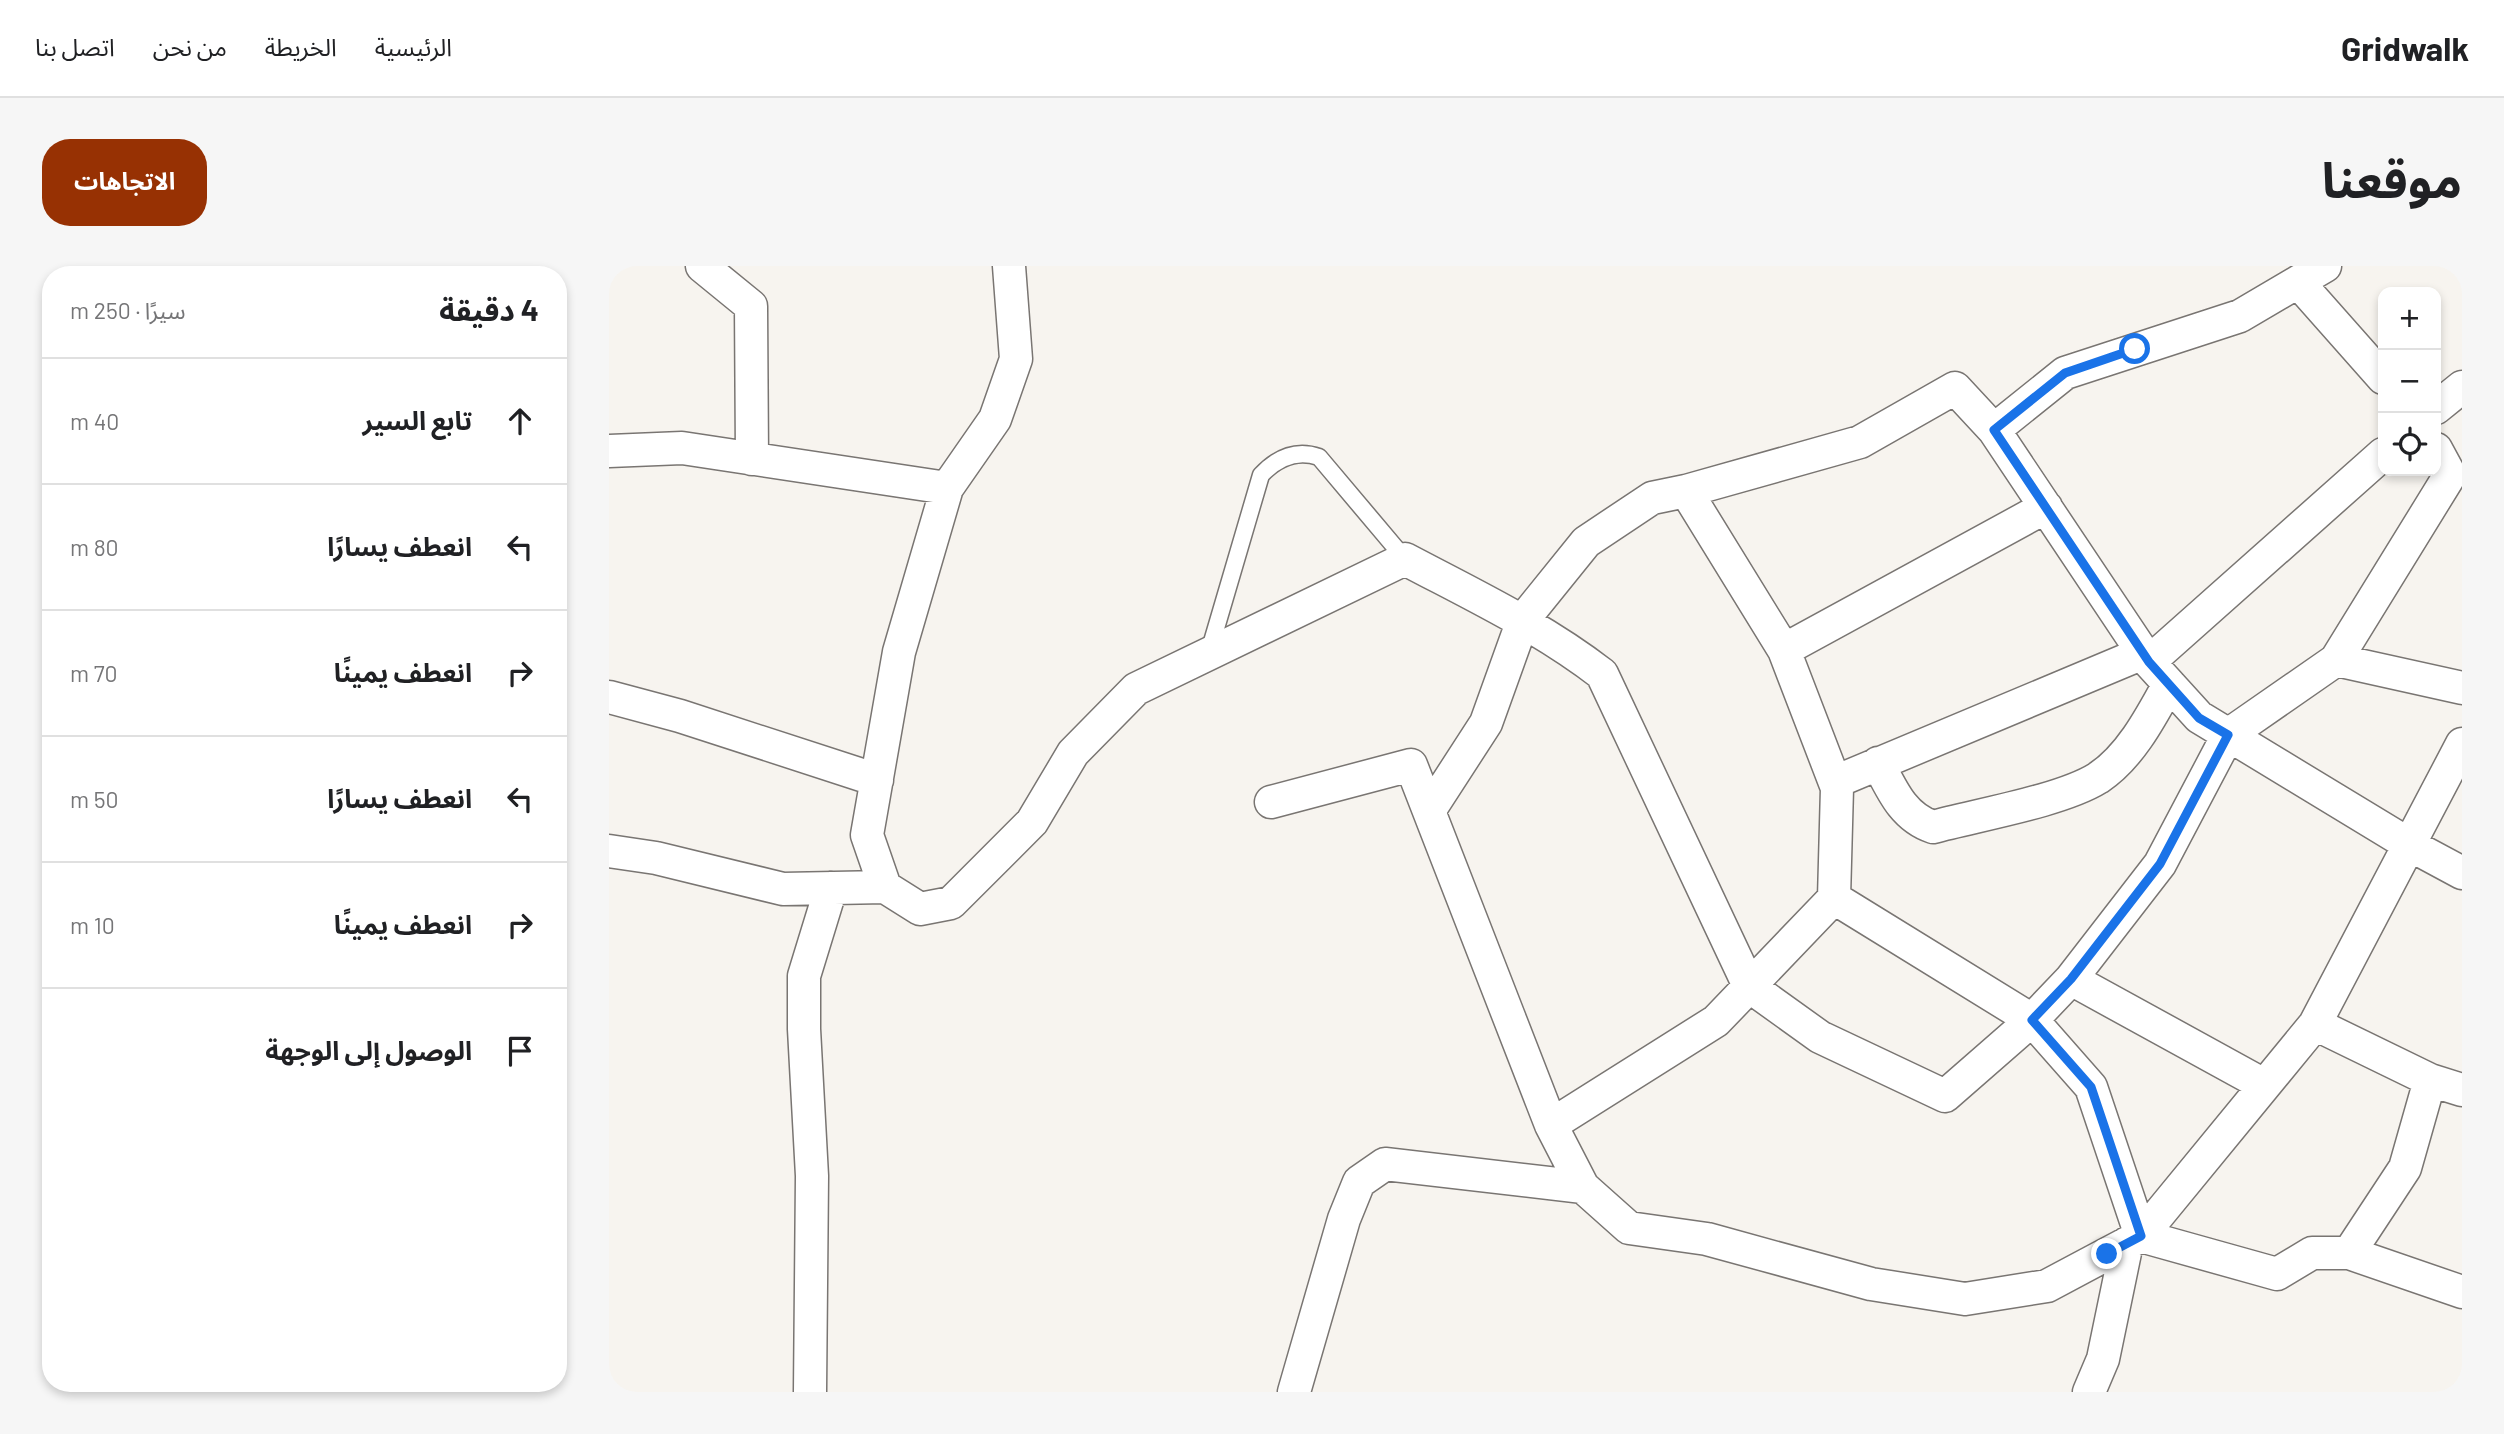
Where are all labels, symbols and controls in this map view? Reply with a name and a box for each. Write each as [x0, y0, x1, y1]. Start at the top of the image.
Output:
text: Gridwalk [2341, 28, 2469, 68]
text: اتصل بنا [35, 32, 115, 61]
text: من نحن [153, 32, 227, 61]
text: الخريطة [265, 32, 337, 61]
text: الرئيسية [375, 32, 452, 61]
button: الاتجاهات [42, 139, 207, 226]
text: موقعنا [2322, 149, 2462, 208]
map controls [2378, 287, 2441, 476]
button: + [2378, 287, 2441, 350]
text: 4 دقيقة [439, 291, 539, 327]
text: سيرًا · 250 m [70, 296, 185, 324]
route start [2119, 333, 2150, 364]
button: − [2378, 350, 2441, 413]
icon: ahead [501, 402, 539, 440]
text: تابع السير [362, 404, 472, 435]
text: 40 m [70, 407, 119, 435]
button: locate [2378, 413, 2441, 476]
icon: left [501, 528, 539, 566]
text: انعطف يسارًا [327, 530, 472, 561]
text: 80 m [70, 533, 119, 561]
icon: right [501, 654, 539, 692]
text: انعطف يمينًا [334, 656, 472, 687]
text: 70 m [70, 659, 118, 687]
icon: left [501, 780, 539, 818]
text: انعطف يسارًا [327, 782, 472, 813]
text: 50 m [70, 785, 118, 813]
icon: right [501, 906, 539, 944]
text: انعطف يمينًا [334, 908, 472, 939]
text: 10 m [70, 911, 115, 939]
icon: arrive [501, 1032, 539, 1070]
text: الوصول إلى الوجهة [265, 1034, 472, 1065]
route end [2091, 1238, 2122, 1269]

